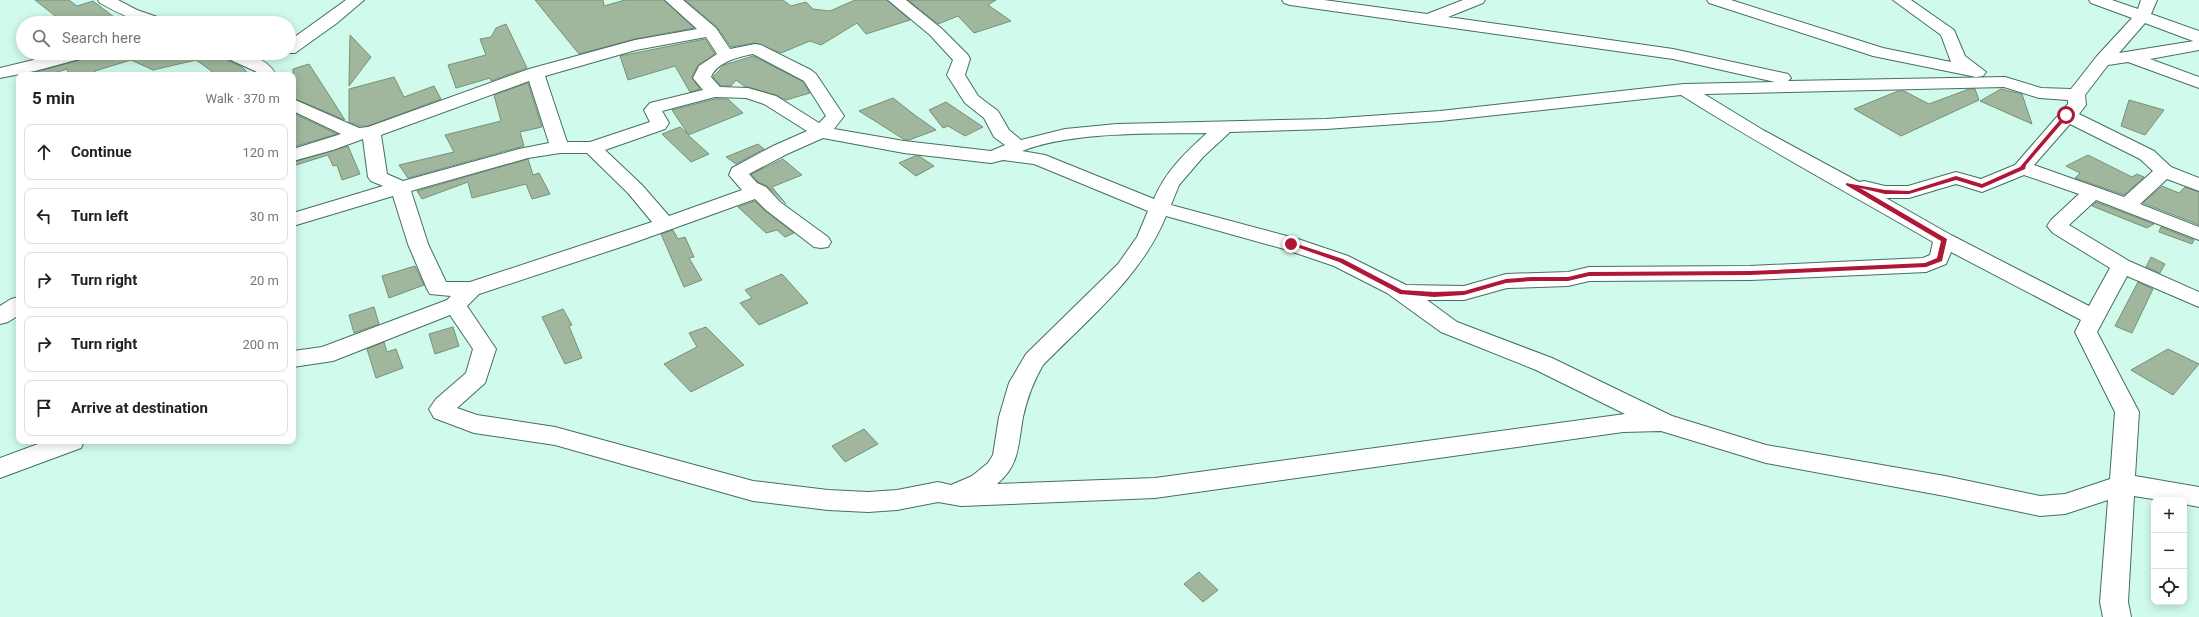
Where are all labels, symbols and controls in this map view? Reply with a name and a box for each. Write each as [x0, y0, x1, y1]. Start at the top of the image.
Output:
search box [16, 16, 296, 60]
icon: search [30, 27, 52, 49]
text: Search here [62, 29, 141, 47]
text: 5 min [32, 88, 75, 108]
text: Walk · 370 m [205, 91, 280, 106]
route start [2057, 106, 2075, 124]
icon: ahead [33, 141, 55, 163]
text: Continue [71, 143, 132, 161]
text: 120 m [242, 145, 279, 160]
icon: left [33, 205, 55, 227]
text: Turn left [71, 207, 128, 225]
text: 30 m [250, 209, 279, 224]
route end [1282, 235, 1300, 253]
icon: right [33, 269, 55, 291]
text: Turn right [71, 271, 137, 289]
text: 20 m [250, 273, 279, 288]
icon: right [33, 333, 55, 355]
text: Turn right [71, 335, 137, 353]
text: 200 m [242, 337, 279, 352]
icon: arrive [33, 397, 55, 419]
text: Arrive at destination [71, 399, 208, 417]
map controls [2151, 497, 2187, 605]
button: + [2151, 497, 2187, 533]
button: − [2151, 533, 2187, 569]
button: locate [2151, 569, 2187, 605]

